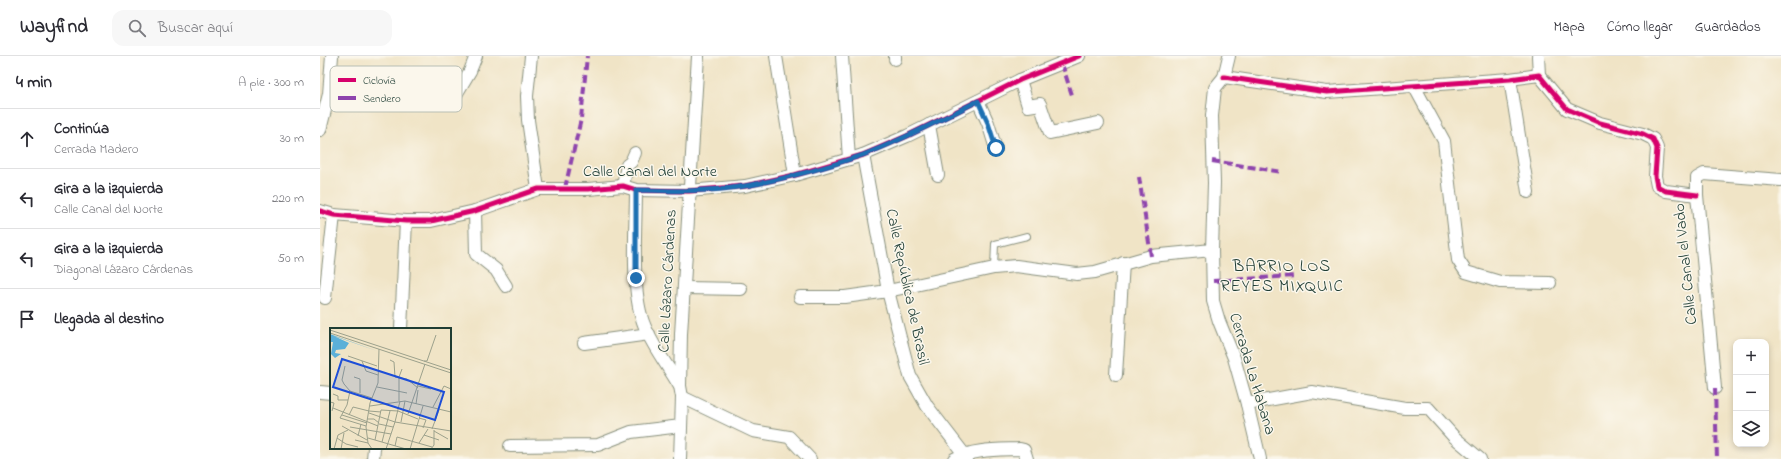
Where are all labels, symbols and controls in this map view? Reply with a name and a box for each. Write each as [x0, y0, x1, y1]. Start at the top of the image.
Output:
search box [112, 10, 392, 46]
text: Wayfind [20, 14, 88, 41]
icon: search [126, 17, 148, 39]
text: Buscar aquí [158, 17, 233, 39]
text: Mapa [1554, 17, 1585, 38]
text: Cómo llegar [1607, 17, 1673, 38]
text: Guardados [1695, 17, 1761, 38]
legend [330, 66, 462, 112]
text: 4 min [16, 70, 52, 95]
text: A pie · 300 m [238, 73, 304, 92]
text: Ciclovía [363, 73, 396, 89]
text: Sendero [363, 91, 401, 107]
text: Continúa [54, 118, 109, 140]
icon: ahead [16, 128, 38, 150]
text: 30 m [280, 129, 304, 148]
route start [987, 139, 1005, 157]
text: Cerrada Madero [54, 140, 138, 159]
street label: Calle Canal del Norte [583, 160, 718, 184]
text: Gira a la izquierda [54, 178, 163, 200]
icon: left [16, 188, 38, 210]
text: 220 m [272, 189, 304, 208]
text: Calle Canal del Norte [54, 200, 163, 219]
street label: Calle Canal el Vado [1668, 202, 1704, 326]
street label: Calle República de Brasil [879, 207, 935, 368]
street label: Calle Lázaro Cárdenas [652, 209, 684, 353]
text: Gira a la izquierda [54, 238, 163, 260]
icon: left [16, 248, 38, 270]
text: 50 m [278, 249, 304, 268]
district label: BARRIO LOS REYES MIXQUIC [1220, 254, 1344, 299]
text: Diagonal Lázaro Cárdenas [54, 260, 193, 279]
route end [627, 269, 645, 287]
icon: arrive [16, 308, 38, 330]
text: Llegada al destino [54, 308, 164, 330]
street label: Cerrada La Habana [1222, 310, 1282, 438]
inset map [330, 328, 451, 449]
map controls [1733, 339, 1769, 447]
button: + [1733, 339, 1769, 375]
button: − [1733, 375, 1769, 411]
button: layers [1733, 411, 1769, 447]

